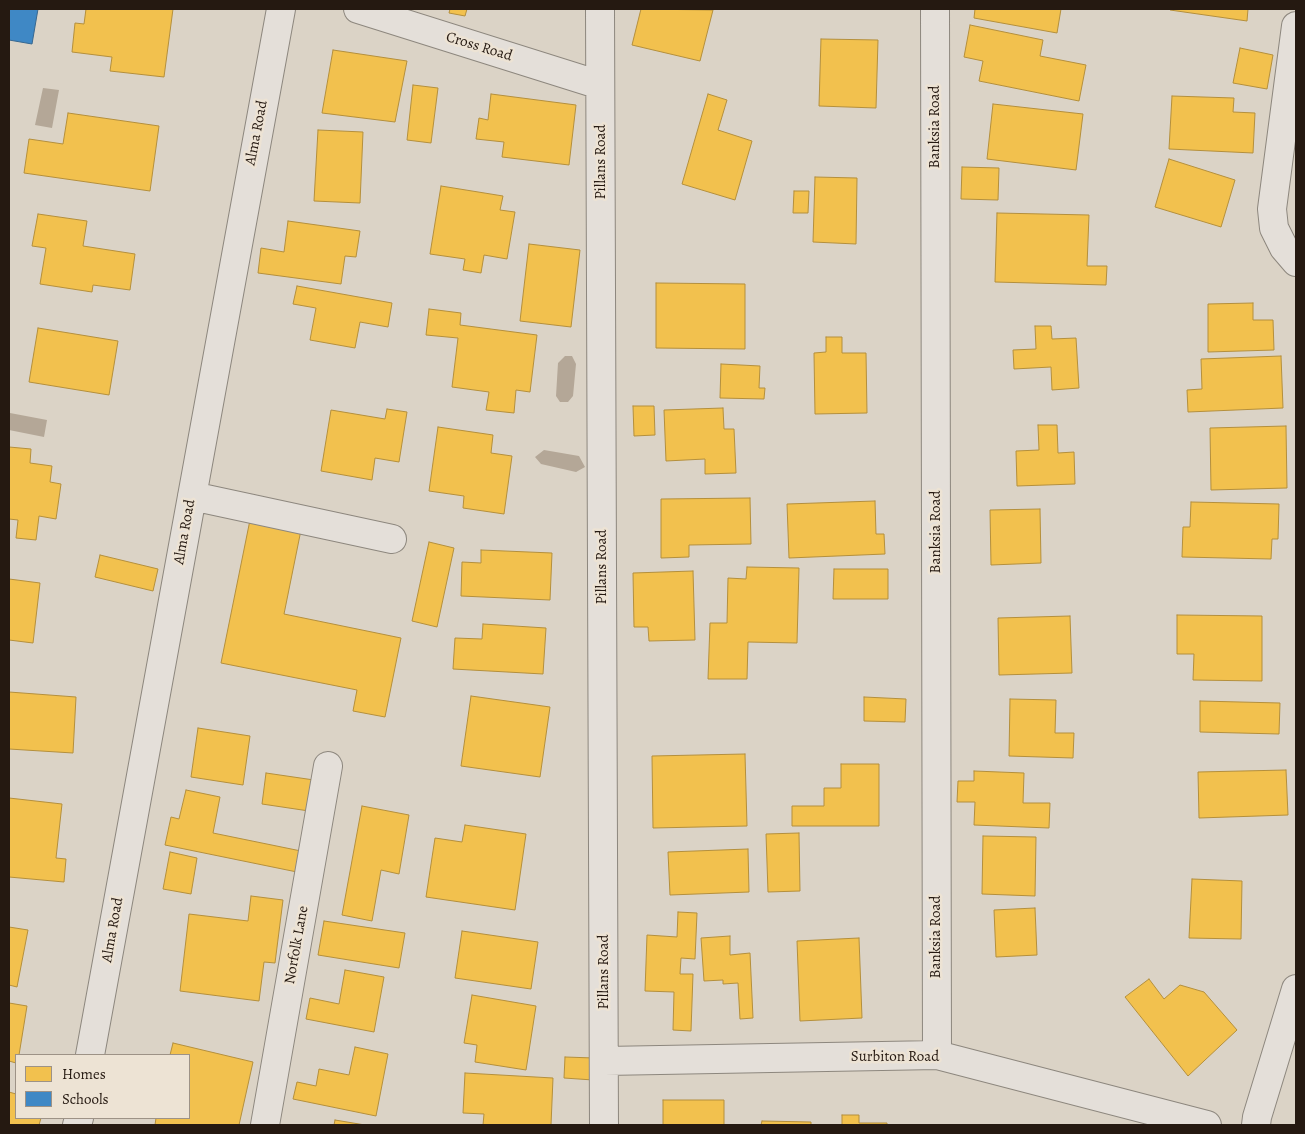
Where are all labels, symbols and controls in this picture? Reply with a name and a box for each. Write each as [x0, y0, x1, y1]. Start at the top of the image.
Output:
street label: Cross Road [444, 28, 514, 66]
street label: Banksia Road [926, 85, 944, 169]
street label: Alma Road [242, 99, 272, 167]
street label: Pillans Road [592, 124, 610, 200]
street label: Banksia Road [927, 490, 945, 574]
street label: Alma Road [170, 498, 200, 566]
street label: Pillans Road [593, 529, 611, 605]
street label: Banksia Road [927, 895, 945, 979]
street label: Alma Road [98, 896, 128, 964]
street label: Norfolk Lane [281, 904, 313, 986]
street label: Pillans Road [595, 934, 613, 1010]
street label: Surbiton Road [851, 1048, 939, 1066]
legend [15, 1054, 190, 1119]
text: Homes [62, 1064, 106, 1084]
text: Schools [62, 1089, 109, 1109]

